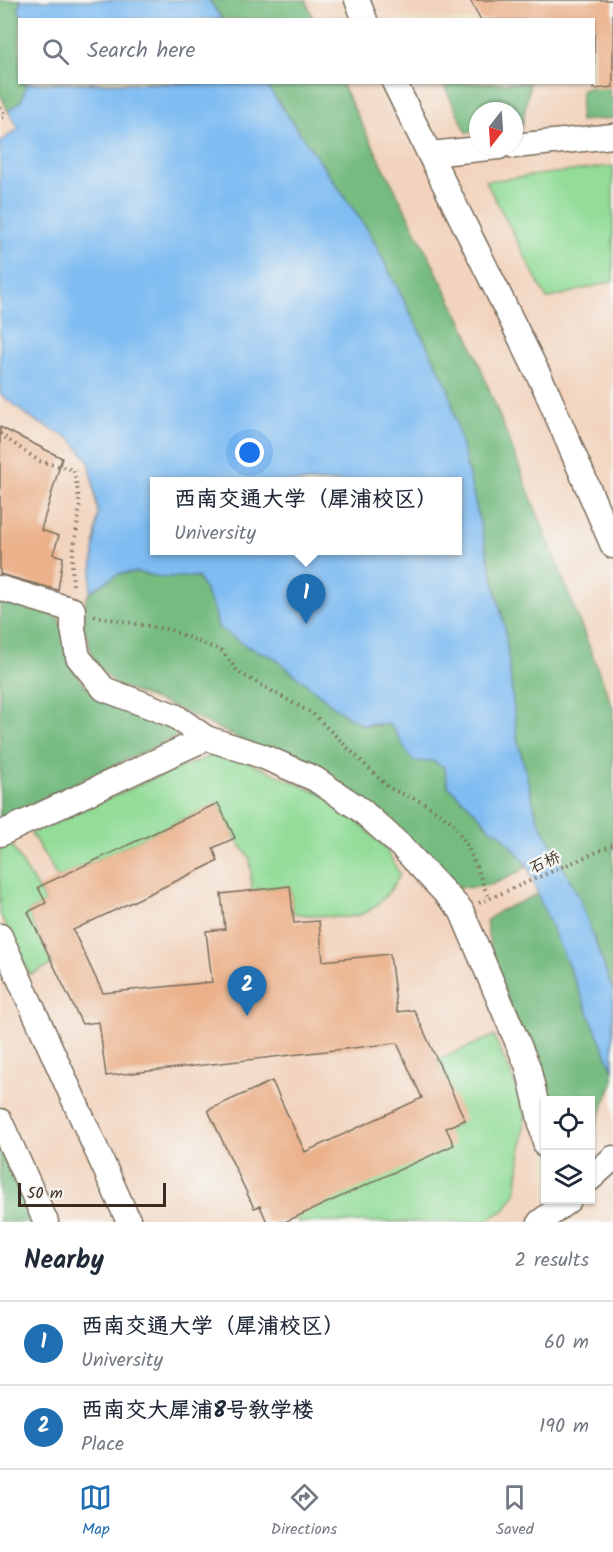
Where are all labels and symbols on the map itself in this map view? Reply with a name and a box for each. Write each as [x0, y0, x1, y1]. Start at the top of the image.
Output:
north arrow [469, 102, 523, 156]
your location [235, 438, 264, 467]
pin: 1 [286, 574, 326, 624]
street label: 石桥 [525, 845, 565, 881]
pin: 2 [228, 966, 266, 1016]
scale bar [18, 1180, 166, 1208]

